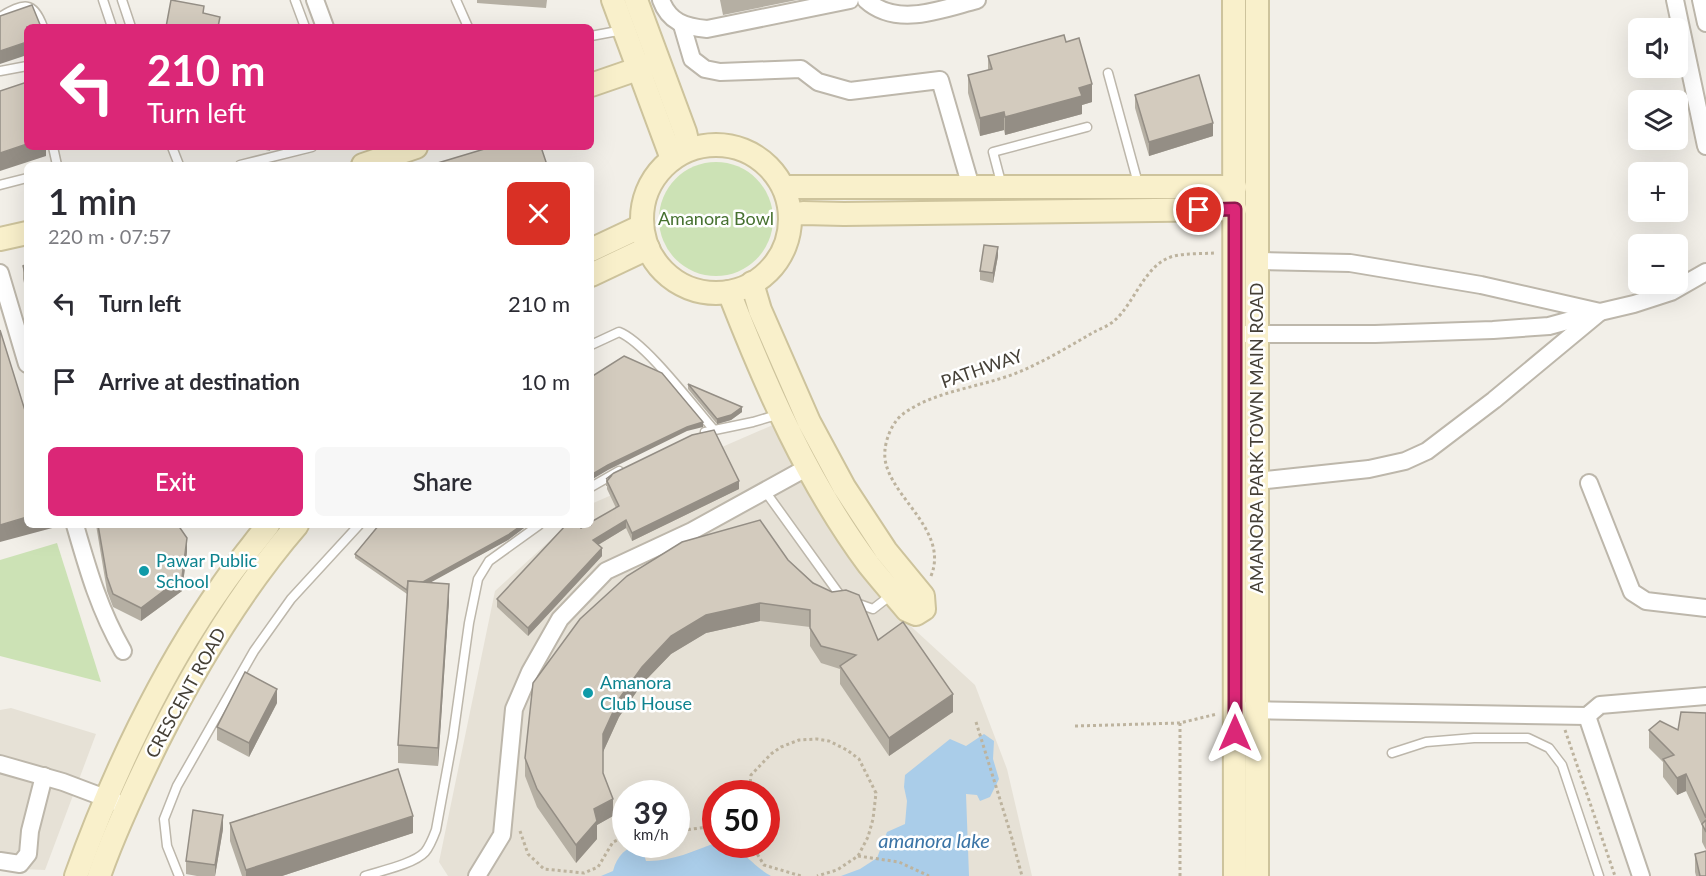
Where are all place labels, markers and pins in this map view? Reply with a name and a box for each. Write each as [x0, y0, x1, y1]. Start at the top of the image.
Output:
pin [1173, 184, 1224, 235]
place label: Pawar Public School [156, 549, 258, 592]
marker: Pawar Public School [137, 564, 151, 578]
place label: Amanora Club House [600, 671, 692, 714]
marker: Amanora Club House [581, 686, 595, 700]

